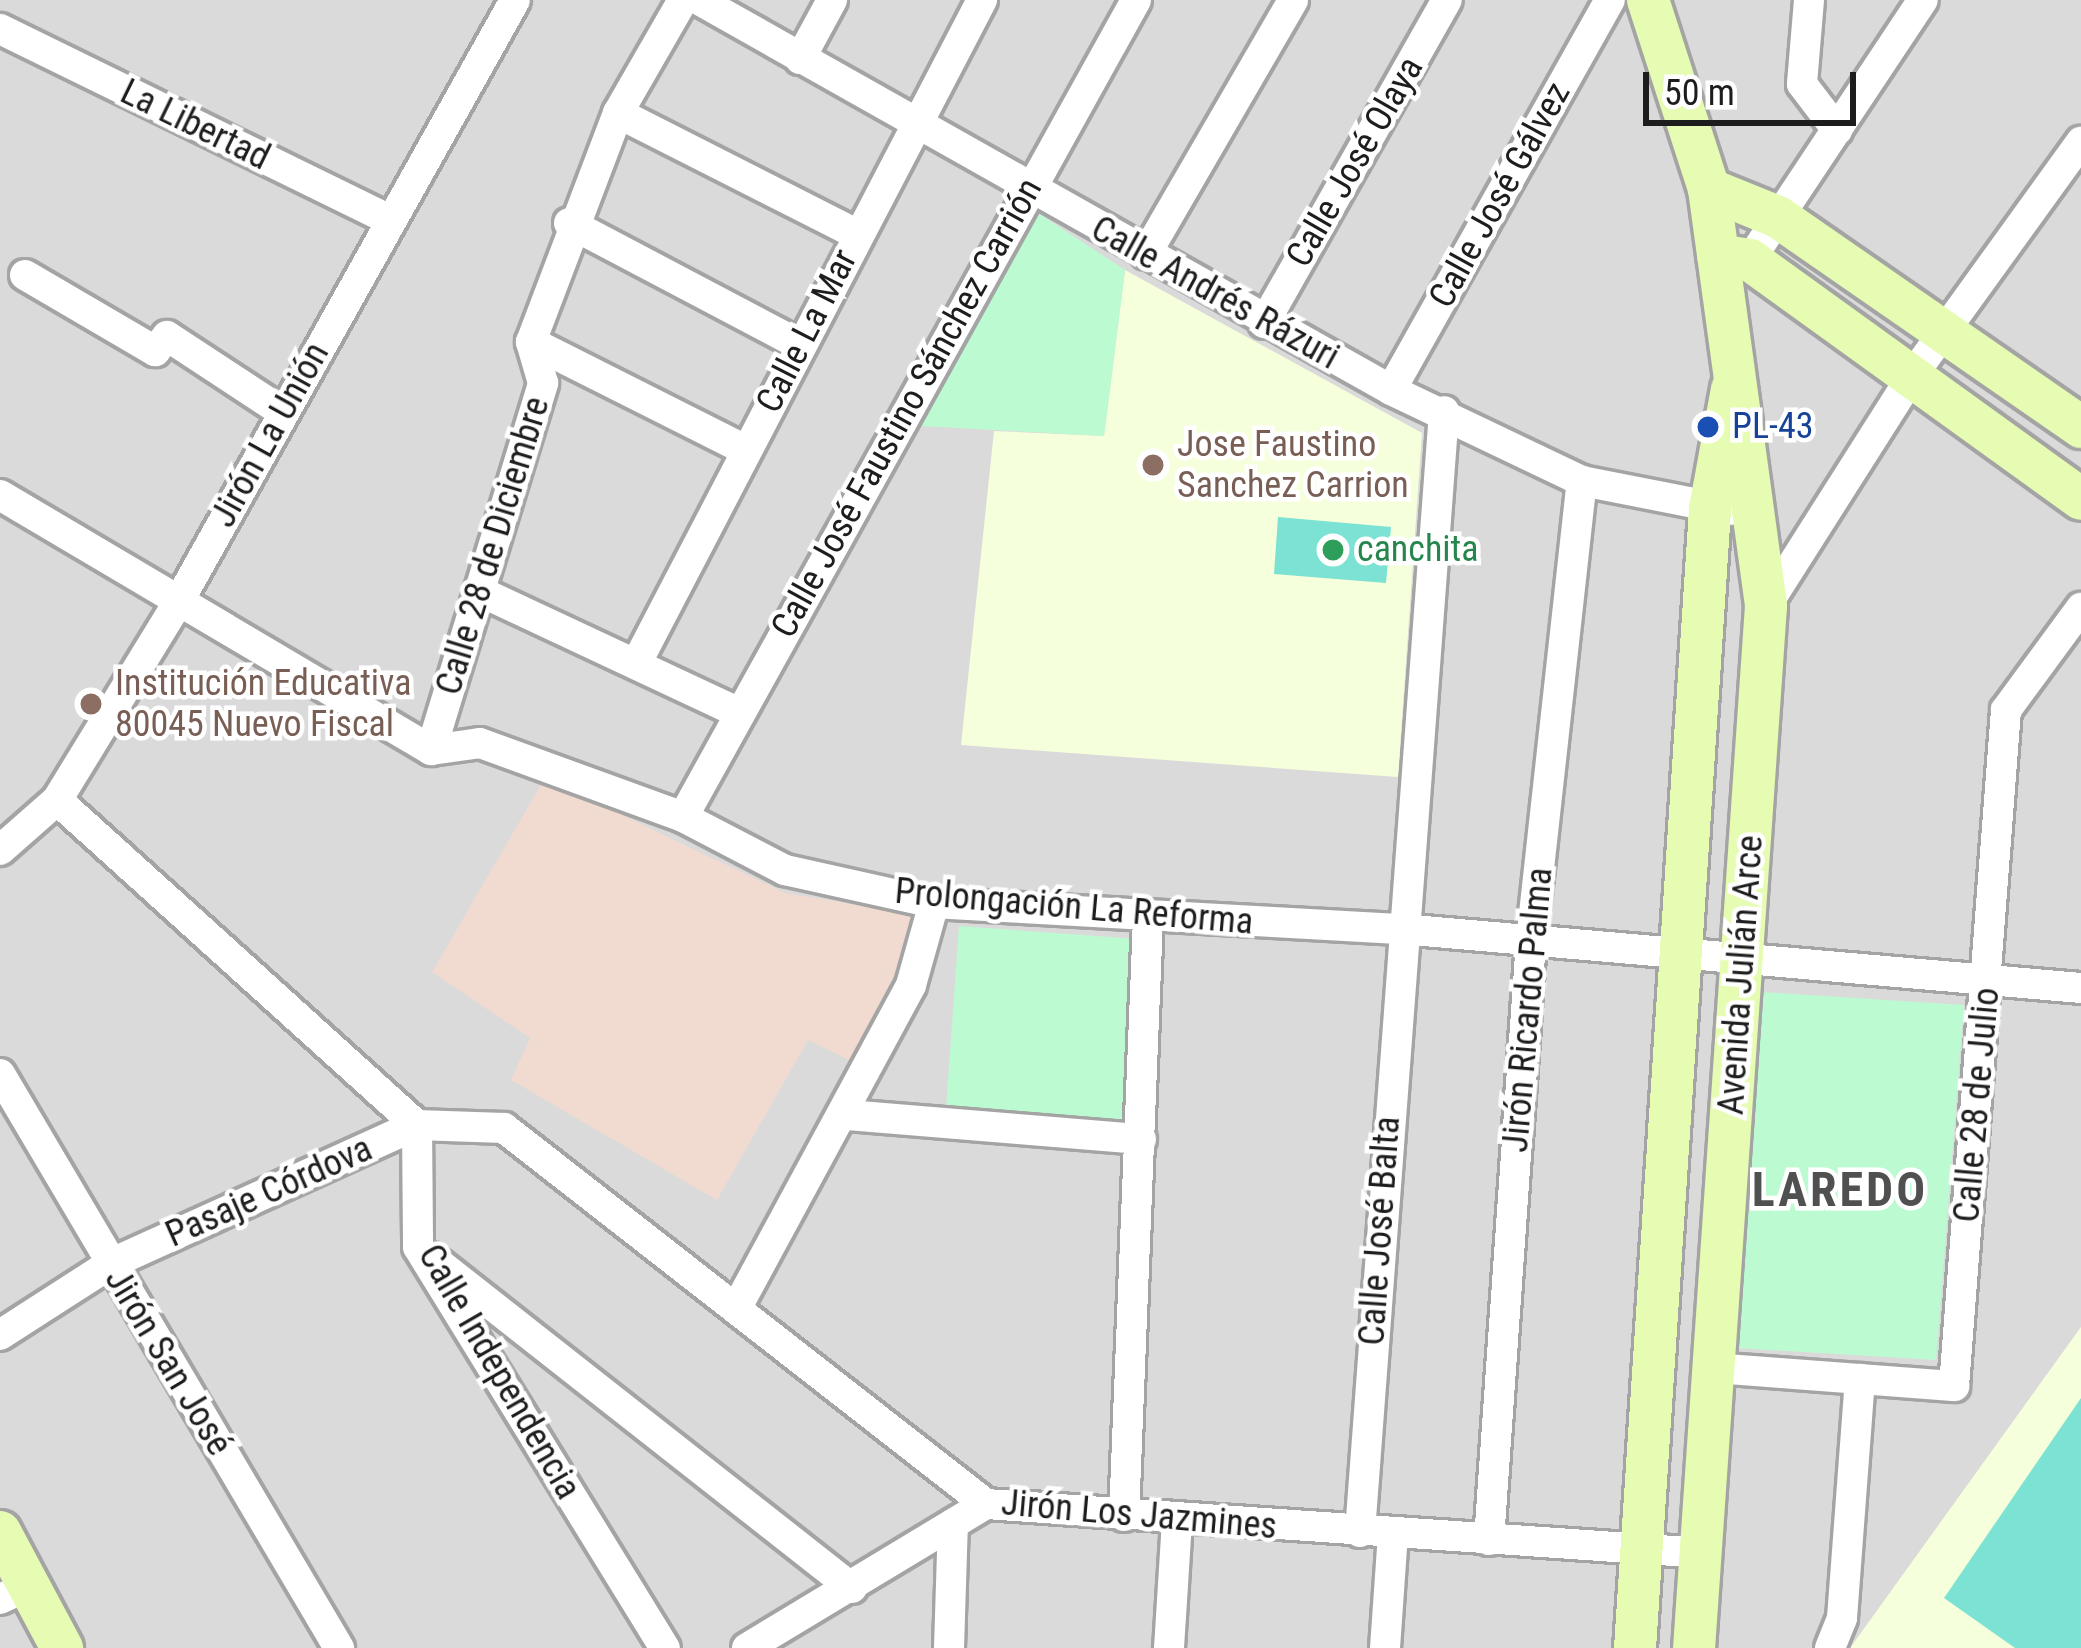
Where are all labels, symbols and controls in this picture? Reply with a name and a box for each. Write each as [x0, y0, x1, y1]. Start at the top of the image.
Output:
scale bar [1649, 48, 1862, 122]
street label: Calle José Olaya [1277, 49, 1433, 275]
street label: La Libertad [114, 70, 276, 180]
text: 50 m [1664, 72, 1735, 114]
street label: Calle José Gálvez [1420, 75, 1580, 315]
street label: Calle José Faustino Sánchez Carrión [762, 171, 1052, 645]
street label: Calle Andrés Rázuri [1084, 207, 1346, 379]
street label: Calle La Mar [747, 242, 867, 420]
street label: Jirón La Unión [202, 335, 338, 535]
street label: Calle 28 de Diciembre [427, 392, 559, 700]
place label: PL-43 [1732, 405, 1814, 449]
marker: PL-43 [1695, 414, 1721, 440]
place label: Jose Faustino Sanchez Carrion [1177, 422, 1409, 507]
marker: Jose Faustino Sanchez Carrion [1140, 452, 1166, 478]
place label: canchita [1357, 528, 1478, 572]
marker: canchita [1320, 537, 1346, 563]
place label: Institución Educativa 80045 Nuevo Fiscal [115, 661, 411, 746]
marker: Institución Educativa 80045 Nuevo Fiscal [78, 691, 104, 717]
street label: Avenida Julián Arce [1710, 834, 1772, 1116]
street label: Jirón Ricardo Palma [1494, 866, 1562, 1154]
street label: Prolongación La Reforma [893, 870, 1255, 944]
street label: Calle 28 de Julio [1945, 986, 2009, 1224]
street label: Calle José Balta [1350, 1115, 1410, 1347]
street label: Pasaje Córdova [159, 1127, 379, 1257]
district label: LAREDO [1752, 1161, 1928, 1219]
street label: Calle Independencia [409, 1237, 589, 1507]
street label: Jirón San José [95, 1261, 241, 1463]
street label: Jirón Los Jazmines [999, 1481, 1279, 1549]

